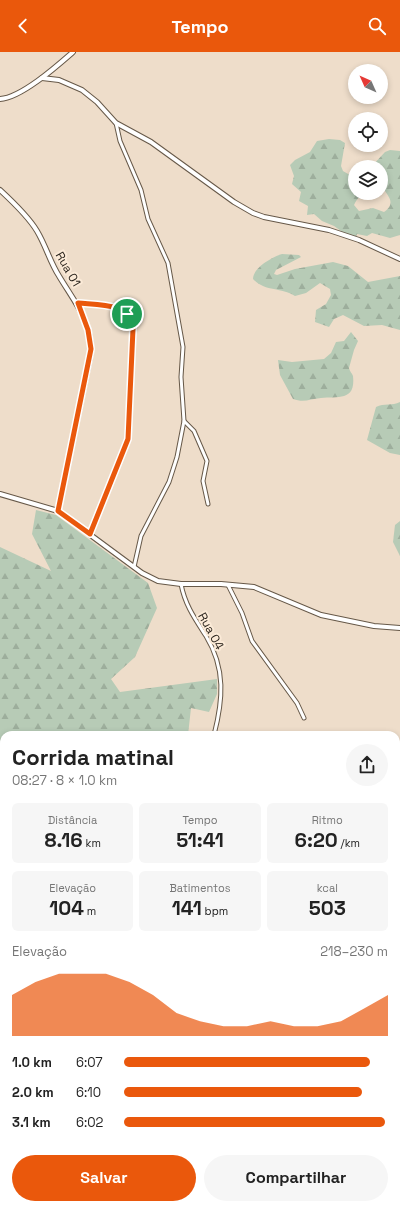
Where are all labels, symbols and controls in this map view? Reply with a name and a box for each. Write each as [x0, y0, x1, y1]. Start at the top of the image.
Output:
icon: back [12, 15, 34, 37]
text: Tempo [171, 15, 229, 38]
icon: search [366, 15, 388, 37]
north arrow [348, 64, 388, 104]
map controls [348, 64, 388, 200]
button: locate [348, 112, 388, 152]
button: layers [348, 160, 388, 200]
street label: Rua 01 [52, 249, 84, 289]
pin [110, 297, 144, 331]
icon: arrive [116, 303, 138, 325]
street label: Rua 04 [194, 610, 228, 653]
text: Corrida matinal [12, 743, 174, 771]
button: share [346, 744, 388, 786]
text: 08:27 · 8 × 1.0 km [12, 772, 117, 789]
text: Distância [48, 813, 97, 827]
text: Tempo [182, 813, 218, 827]
text: Ritmo [312, 813, 343, 827]
text: 8.16 [44, 827, 83, 853]
text: 51:41 [176, 827, 224, 853]
text: 6:20 [295, 827, 338, 853]
text: km [83, 836, 101, 850]
text: /km [338, 836, 360, 850]
text: Elevação [49, 881, 96, 895]
text: Batimentos [169, 881, 231, 895]
text: kcal [317, 881, 338, 895]
text: 104 [49, 895, 84, 921]
text: 141 [172, 895, 202, 921]
text: 503 [309, 895, 346, 921]
text: m [84, 904, 96, 918]
text: bpm [202, 904, 228, 918]
text: Elevação [12, 943, 67, 960]
text: 218–230 m [320, 943, 388, 960]
text: 1.0 km [12, 1054, 52, 1071]
text: 6:07 [76, 1054, 103, 1071]
text: 2.0 km [12, 1084, 54, 1101]
text: 6:10 [76, 1084, 101, 1101]
text: 3.1 km [12, 1114, 51, 1131]
text: 6:02 [76, 1114, 103, 1131]
button: Salvar [12, 1155, 196, 1201]
button: Compartilhar [204, 1155, 388, 1201]

